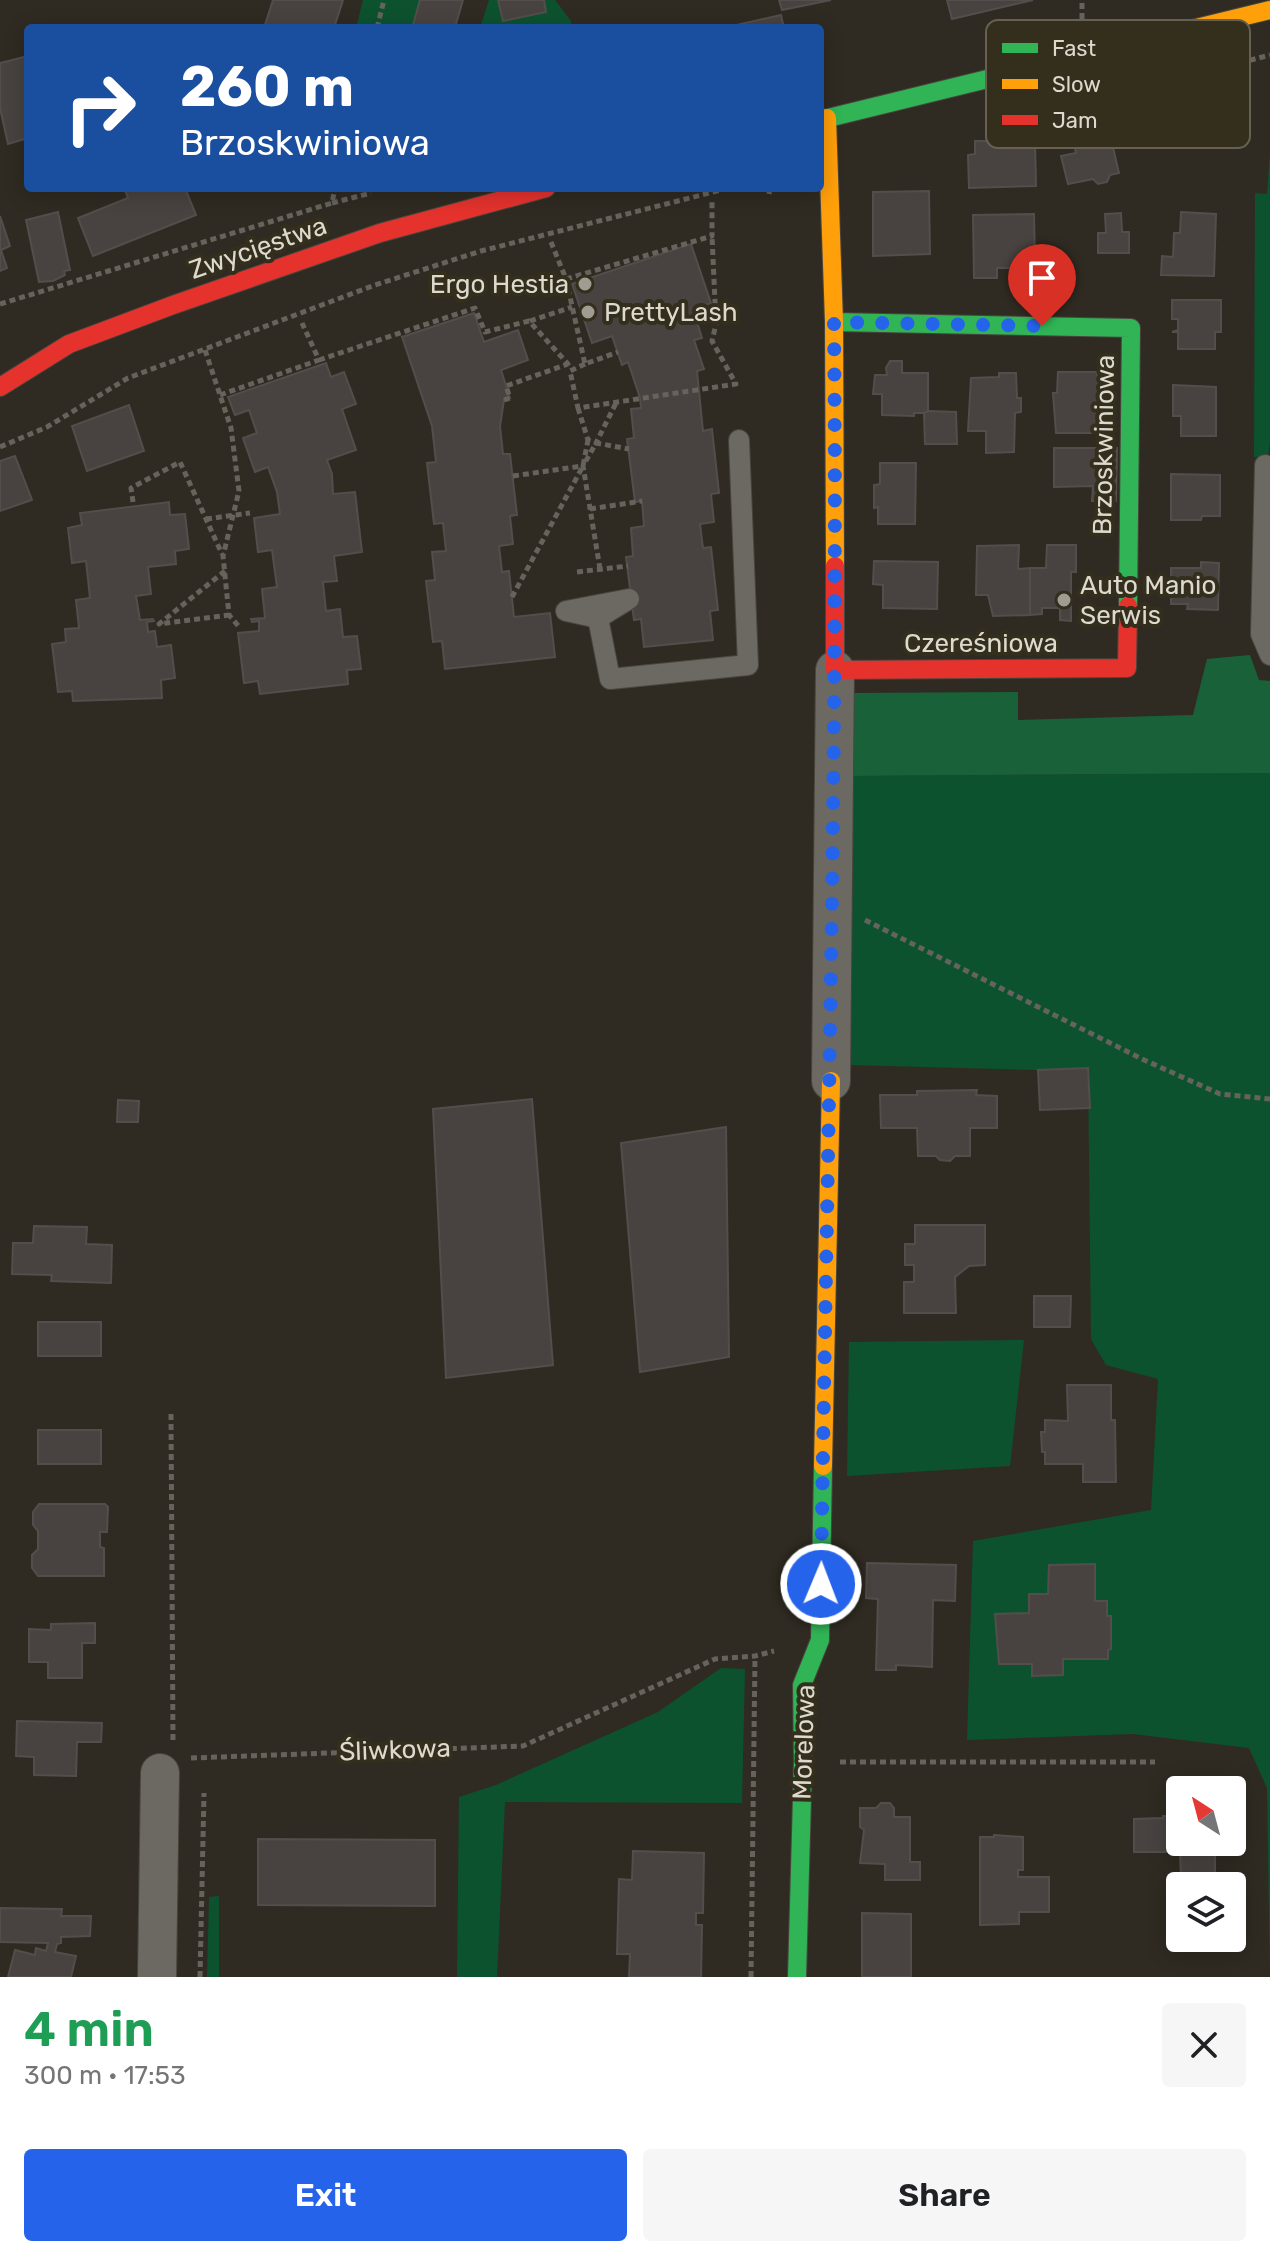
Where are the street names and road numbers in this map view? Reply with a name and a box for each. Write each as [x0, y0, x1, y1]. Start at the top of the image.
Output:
street label: Zwycięstwa [185, 210, 331, 286]
street label: Brzoskwiniowa [1087, 355, 1121, 535]
street label: Czereśniowa [904, 628, 1058, 659]
street label: Morelowa [786, 1684, 822, 1800]
street label: Śliwkowa [339, 1733, 451, 1767]

